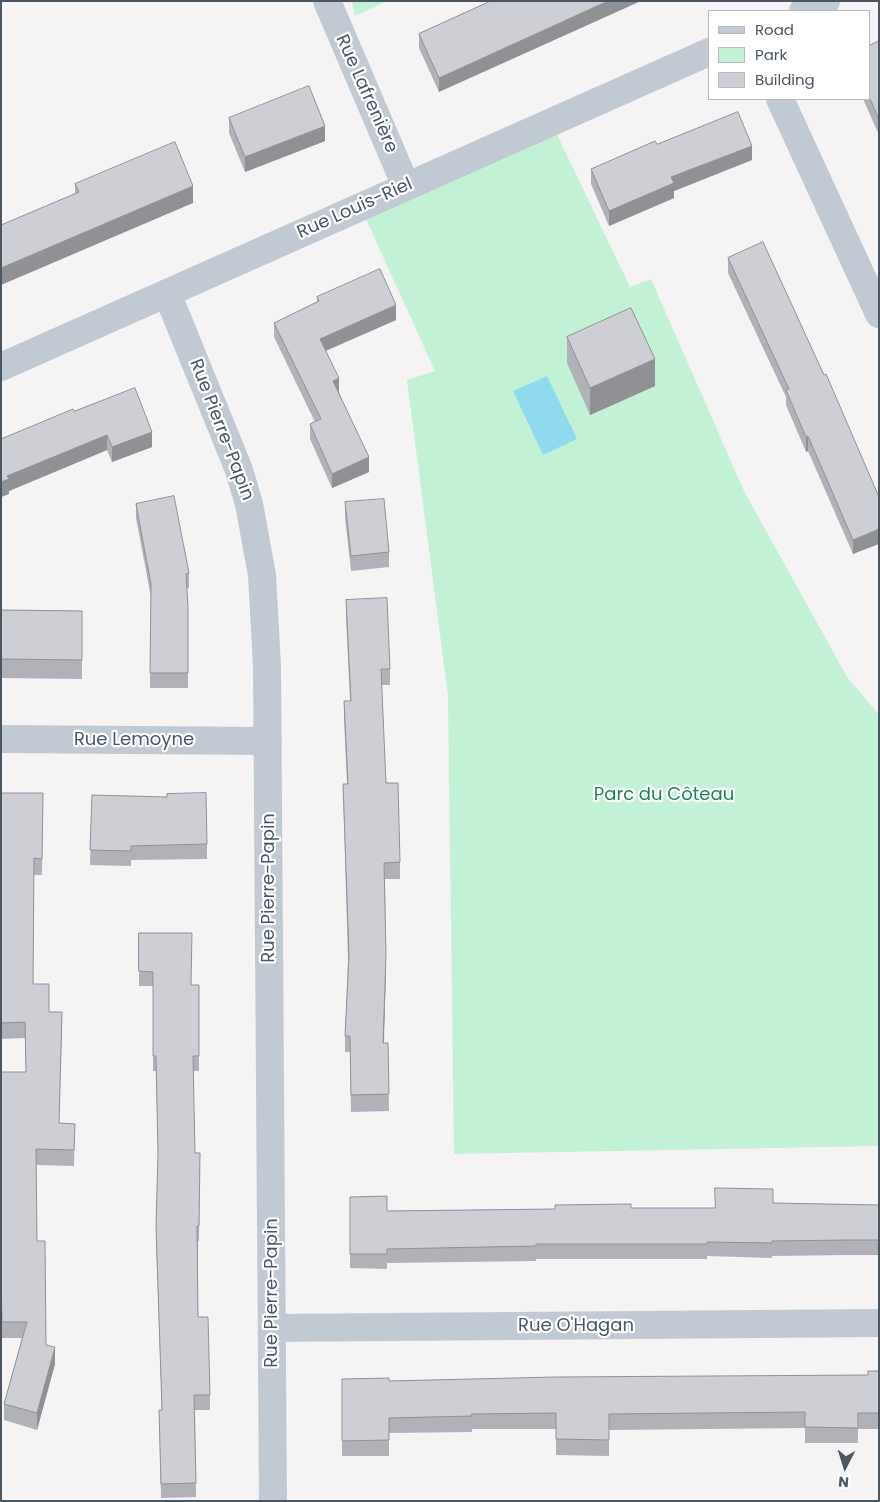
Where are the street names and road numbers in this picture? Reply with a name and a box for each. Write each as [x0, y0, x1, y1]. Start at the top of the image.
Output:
street label: Rue Lafrenière [330, 32, 402, 156]
street label: Rue Louis-Riel [294, 174, 416, 244]
street label: Rue Pierre-Papin [184, 356, 258, 504]
street label: Rue Lemoyne [74, 729, 194, 751]
street label: Rue Pierre-Papin [258, 813, 280, 963]
street label: Rue Pierre-Papin [261, 1218, 283, 1368]
street label: Rue O'Hagan [518, 1315, 634, 1337]

